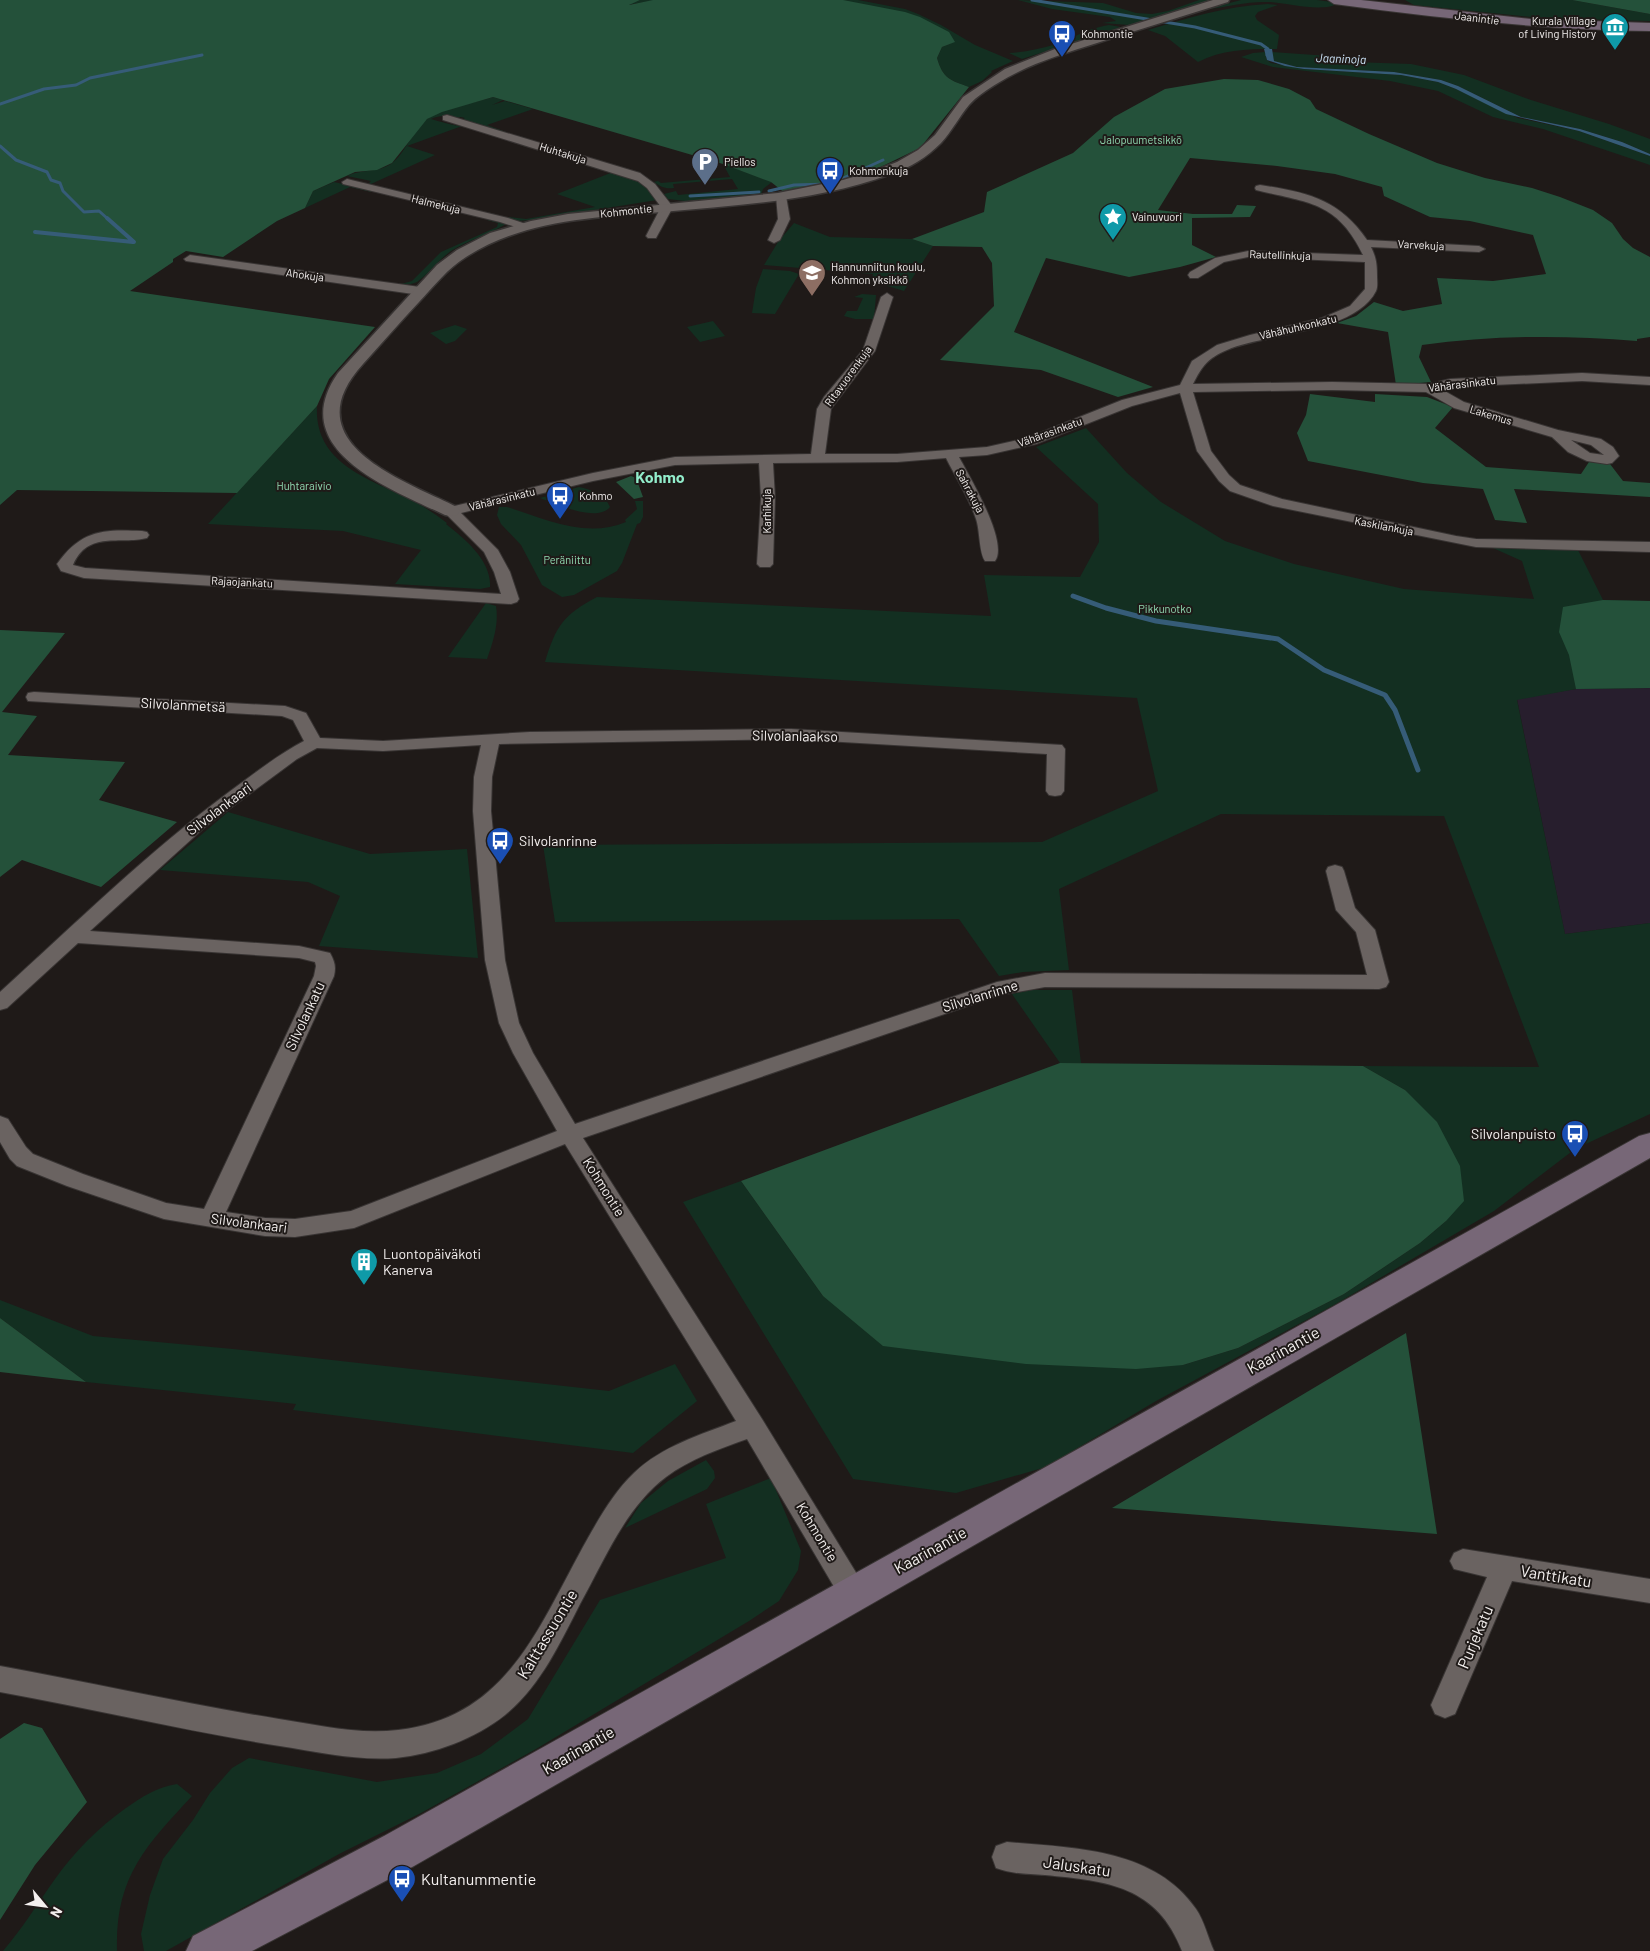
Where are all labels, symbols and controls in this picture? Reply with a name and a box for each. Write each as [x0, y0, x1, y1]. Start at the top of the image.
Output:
street label: Jaanintie [1454, 8, 1500, 27]
museum icon: Kurala Village of Living History [1600, 12, 1630, 51]
place label: Kurala Village of Living History [1518, 14, 1596, 40]
bus stop icon: Kohmontie [1047, 19, 1077, 58]
place label: Kohmontie [1081, 27, 1133, 40]
water label: Jaaninoja [1316, 50, 1366, 66]
park label: Jalopuumetsikkö [1100, 133, 1182, 146]
street label: Huhtakuja [538, 139, 588, 166]
parking icon: Piellos [690, 147, 720, 186]
place label: Piellos [724, 155, 756, 168]
bus stop icon: Kohmonkuja [815, 156, 845, 195]
place label: Kohmonkuja [849, 164, 908, 177]
street label: Halmekuja [410, 191, 462, 216]
street label: Kohmontie [599, 201, 653, 220]
place icon: Vainuvuori [1098, 202, 1128, 241]
place label: Vainuvuori [1132, 210, 1182, 223]
street label: Varvekuja [1397, 237, 1445, 252]
street label: Rautellinkuja [1249, 247, 1311, 262]
school or university icon: Hannunniitun koulu, Kohmon yksikkö [797, 258, 827, 297]
place label: Hannunniitun koulu, Kohmon yksikkö [831, 260, 926, 286]
street label: Ahokuja [285, 265, 325, 284]
street label: Vähähuhkonkatu [1258, 311, 1338, 342]
street label: Ritavuorenkuja [821, 343, 874, 409]
street label: Vähärasinkatu [1428, 373, 1496, 394]
street label: Lakemus [1469, 402, 1514, 427]
street label: Vähärasinkatu [1016, 414, 1084, 449]
district label: Kohmo [635, 467, 685, 486]
street label: Sahrakuja [954, 467, 987, 515]
park label: Huhtaraivio [276, 479, 332, 492]
bus stop icon: Kohmo [545, 481, 575, 520]
street label: Vähärasinkatu [468, 484, 536, 513]
place label: Kohmo [579, 489, 613, 502]
street label: Karhikuja [760, 489, 773, 533]
street label: Kaskilankuja [1354, 513, 1415, 538]
park label: Peräniittu [543, 553, 591, 566]
street label: Rajaojankatu [211, 573, 273, 590]
park label: Pikkunotko [1138, 602, 1192, 615]
street label: Silvolanmetsä [140, 694, 226, 715]
street label: Silvolanlaakso [752, 726, 838, 745]
street label: Silvolankaari [183, 779, 254, 838]
bus stop icon: Silvolanrinne [485, 826, 515, 865]
place label: Silvolanrinne [519, 832, 597, 849]
street label: Silvolanrinne [940, 976, 1020, 1015]
street label: Silvolankatu [281, 979, 328, 1053]
bus stop icon: Silvolanpuisto [1560, 1119, 1590, 1158]
place label: Silvolanpuisto [1471, 1125, 1556, 1142]
street label: Kohmontie [580, 1154, 629, 1219]
street label: Silvolankaari [210, 1209, 288, 1236]
place label: Luontopäiväkoti Kanerva [383, 1245, 481, 1278]
building icon: Luontopäiväkoti Kanerva [349, 1247, 379, 1286]
street label: Kaarinantie [1243, 1322, 1322, 1377]
street label: Kohmontie [793, 1499, 842, 1565]
street label: Kaarinantie [890, 1522, 969, 1577]
street label: Vanttikatu [1519, 1561, 1593, 1590]
street label: Kalttassuontie [512, 1586, 581, 1682]
street label: Purjekatu [1453, 1602, 1496, 1671]
street label: Kaarinantie [538, 1721, 617, 1778]
street label: Jaluskatu [1042, 1851, 1112, 1880]
bus stop icon: Kultanummentie [387, 1864, 417, 1903]
place label: Kultanummentie [421, 1869, 536, 1888]
north arrow [20, 1881, 70, 1931]
text: N [47, 1904, 66, 1921]

